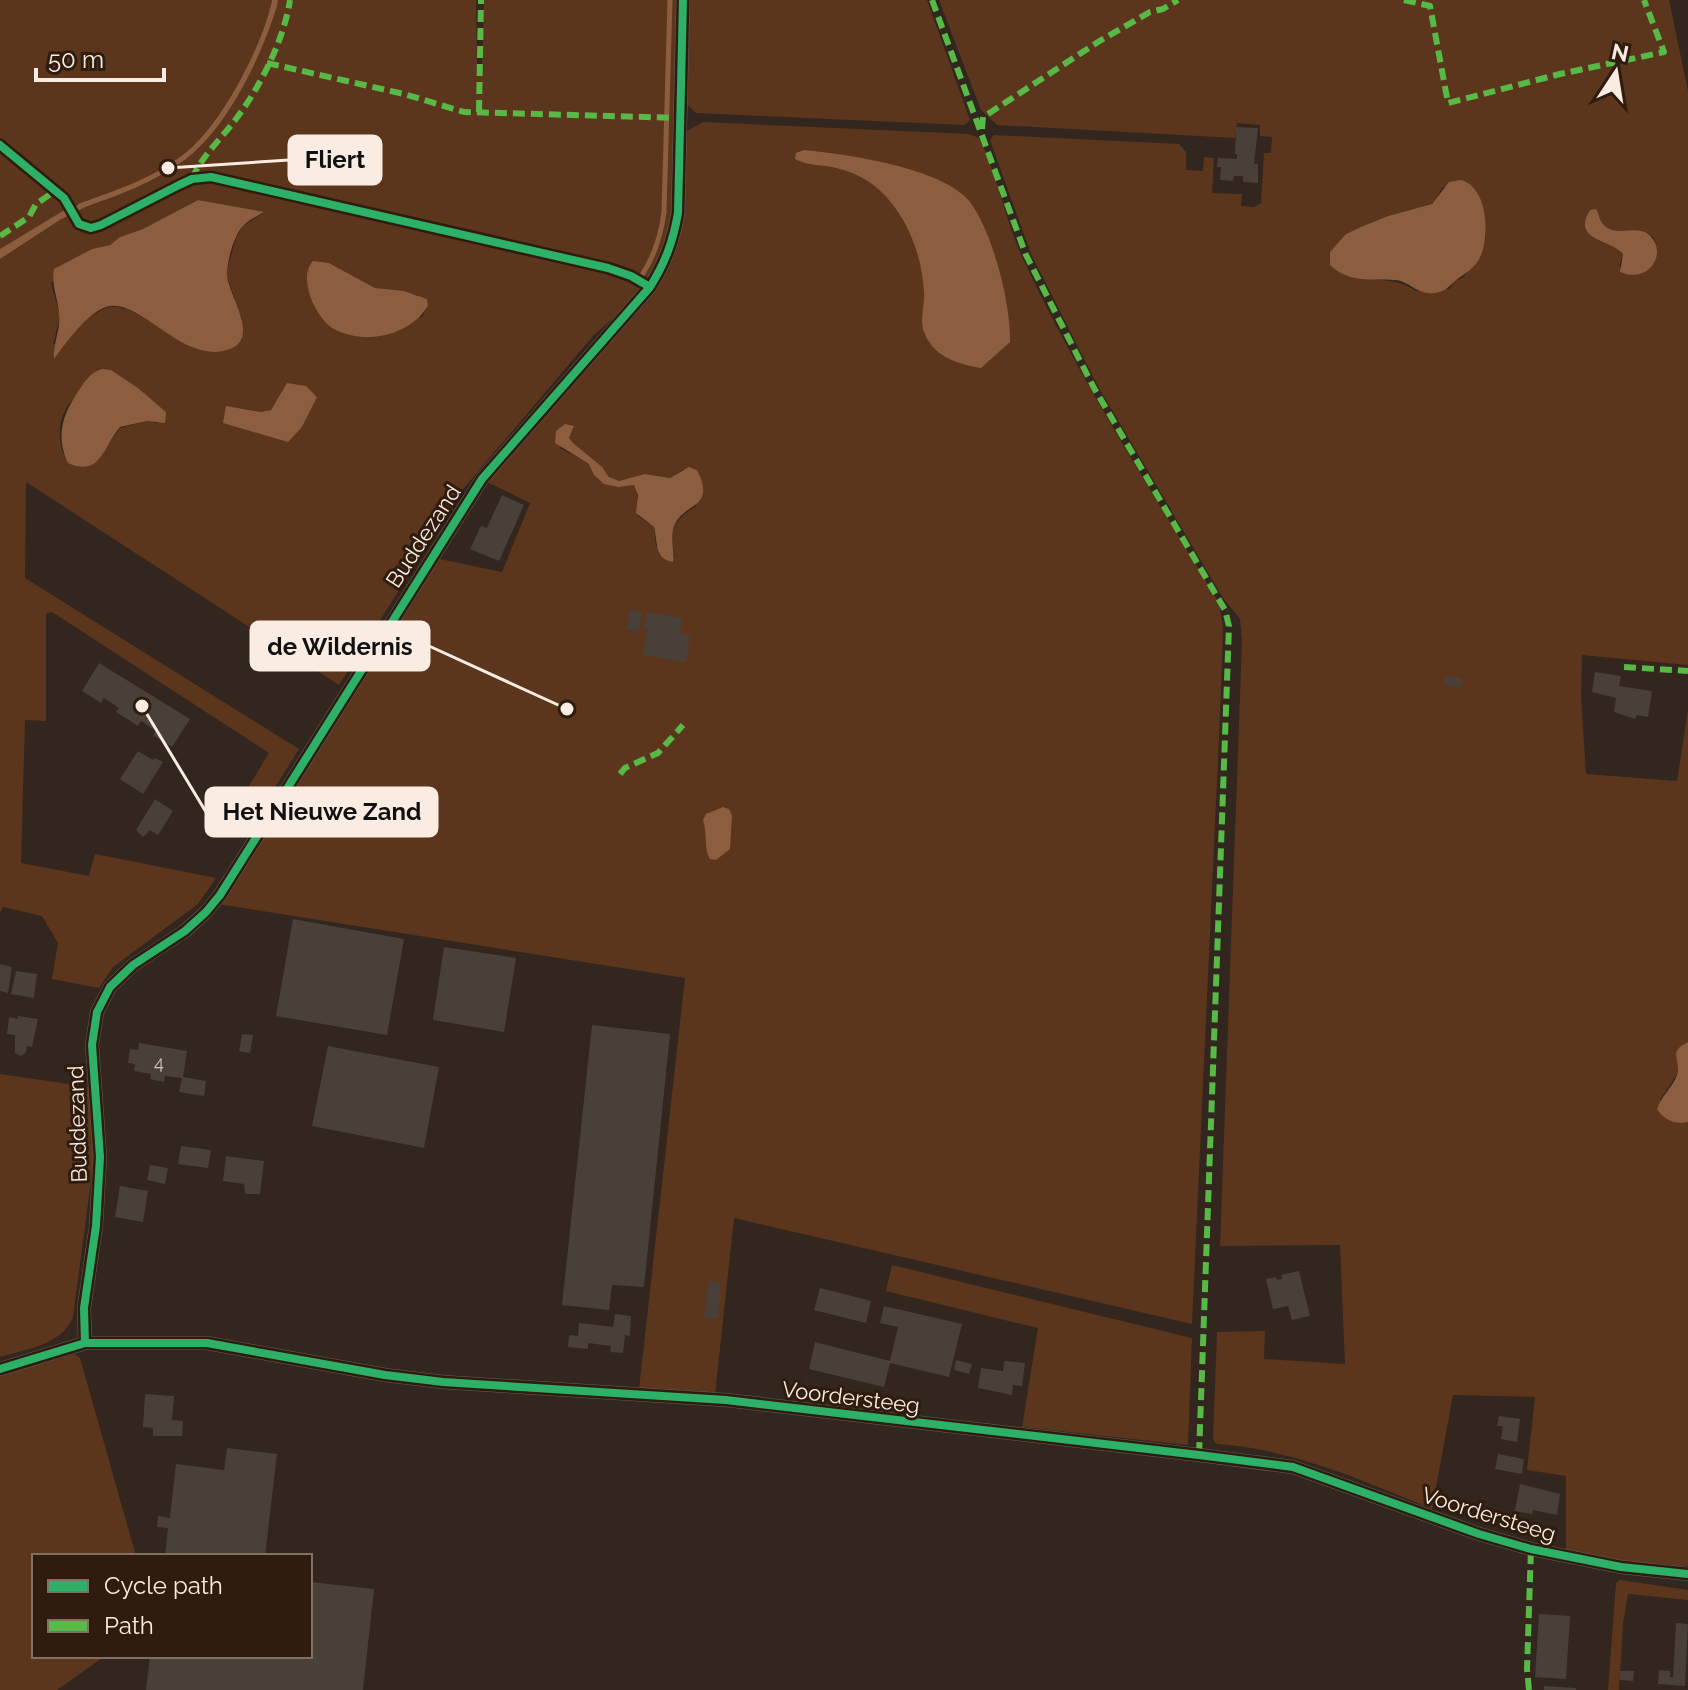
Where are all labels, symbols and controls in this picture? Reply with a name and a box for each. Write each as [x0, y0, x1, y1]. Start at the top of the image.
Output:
scale bar [36, 32, 164, 82]
north arrow [1576, 32, 1656, 112]
text: N [1609, 38, 1631, 67]
text: 50 m [48, 45, 104, 74]
callout: Fliert [289, 136, 381, 184]
text: Fliert [305, 145, 365, 174]
street label: Buddezand [380, 480, 466, 592]
callout: de Wildernis [251, 622, 429, 670]
text: de Wildernis [267, 632, 413, 661]
callout: Het Nieuwe Zand [206, 788, 437, 836]
text: Het Nieuwe Zand [222, 797, 422, 826]
house number: 4 [154, 1052, 164, 1073]
street label: Buddezand [62, 1065, 92, 1183]
street label: Voordersteeg [781, 1376, 921, 1418]
street label: Voordersteeg [1419, 1481, 1559, 1547]
legend [32, 1554, 312, 1658]
text: Cycle path [104, 1571, 223, 1600]
text: Path [104, 1611, 154, 1640]

